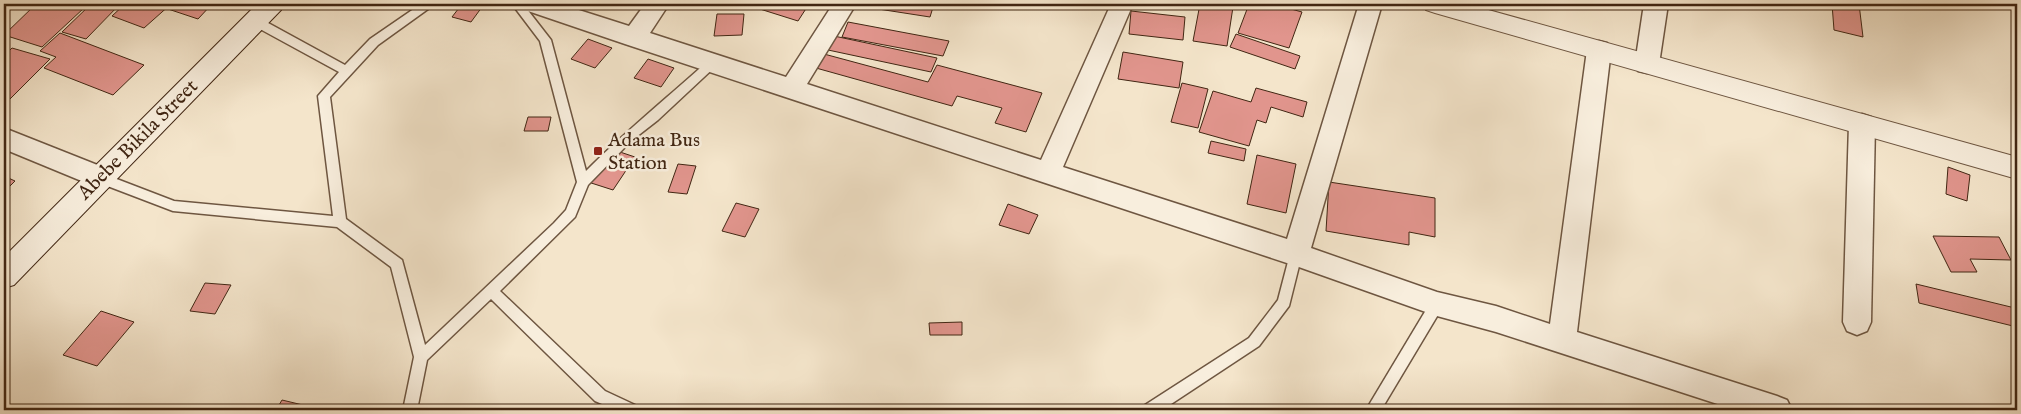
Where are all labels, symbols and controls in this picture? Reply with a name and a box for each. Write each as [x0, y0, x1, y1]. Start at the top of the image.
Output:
street label: Abebe Bikila Street [72, 74, 204, 206]
place label: Adama Bus Station [607, 128, 700, 176]
marker: Adama Bus Station [592, 145, 604, 157]

